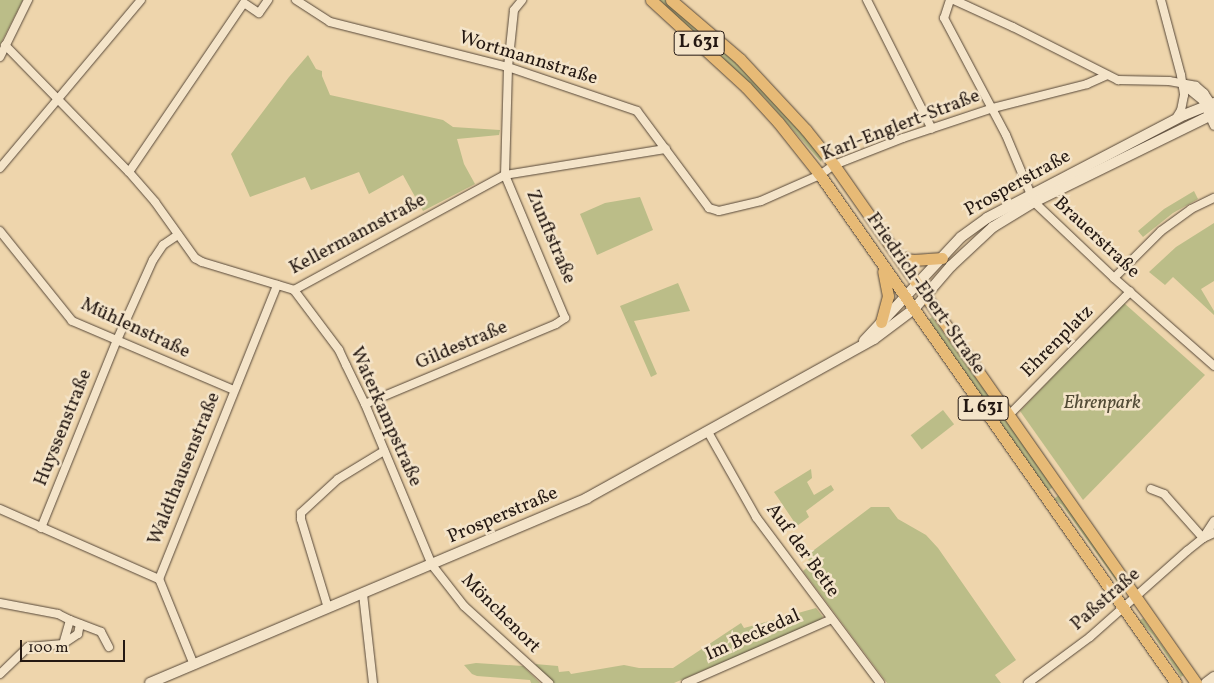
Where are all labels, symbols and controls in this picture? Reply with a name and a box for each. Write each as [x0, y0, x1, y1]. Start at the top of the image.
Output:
street label: Wortmannstraße [456, 27, 600, 91]
road number: L 631 [673, 28, 725, 58]
street label: Karl-Englert-Straße [819, 85, 983, 167]
street label: Prosperstraße [961, 146, 1075, 222]
street label: Zunftstraße [520, 187, 580, 287]
street label: Kellermannstraße [286, 189, 430, 281]
street label: Brauerstraße [1048, 192, 1144, 284]
street label: Friedrich-Ebert-Straße [861, 209, 989, 379]
street label: Mühlenstraße [77, 294, 193, 364]
street label: Ehrenplatz [1017, 301, 1099, 383]
street label: Gildestraße [413, 316, 511, 376]
street label: Waterkampstraße [344, 344, 426, 490]
street label: Huyssenstraße [30, 366, 98, 490]
street label: Waldthausenstraße [144, 389, 226, 549]
road number: L 631 [957, 392, 1009, 423]
park label: Ehrenpark [1063, 393, 1141, 415]
street label: Prosperstraße [444, 483, 562, 549]
street label: Auf der Bette [761, 500, 843, 602]
street label: Paßstraße [1067, 564, 1145, 636]
street label: Mönchenort [455, 569, 545, 659]
street label: Im Beckedal [702, 605, 804, 667]
scale bar [22, 630, 128, 662]
text: 100 m [28, 638, 68, 659]

